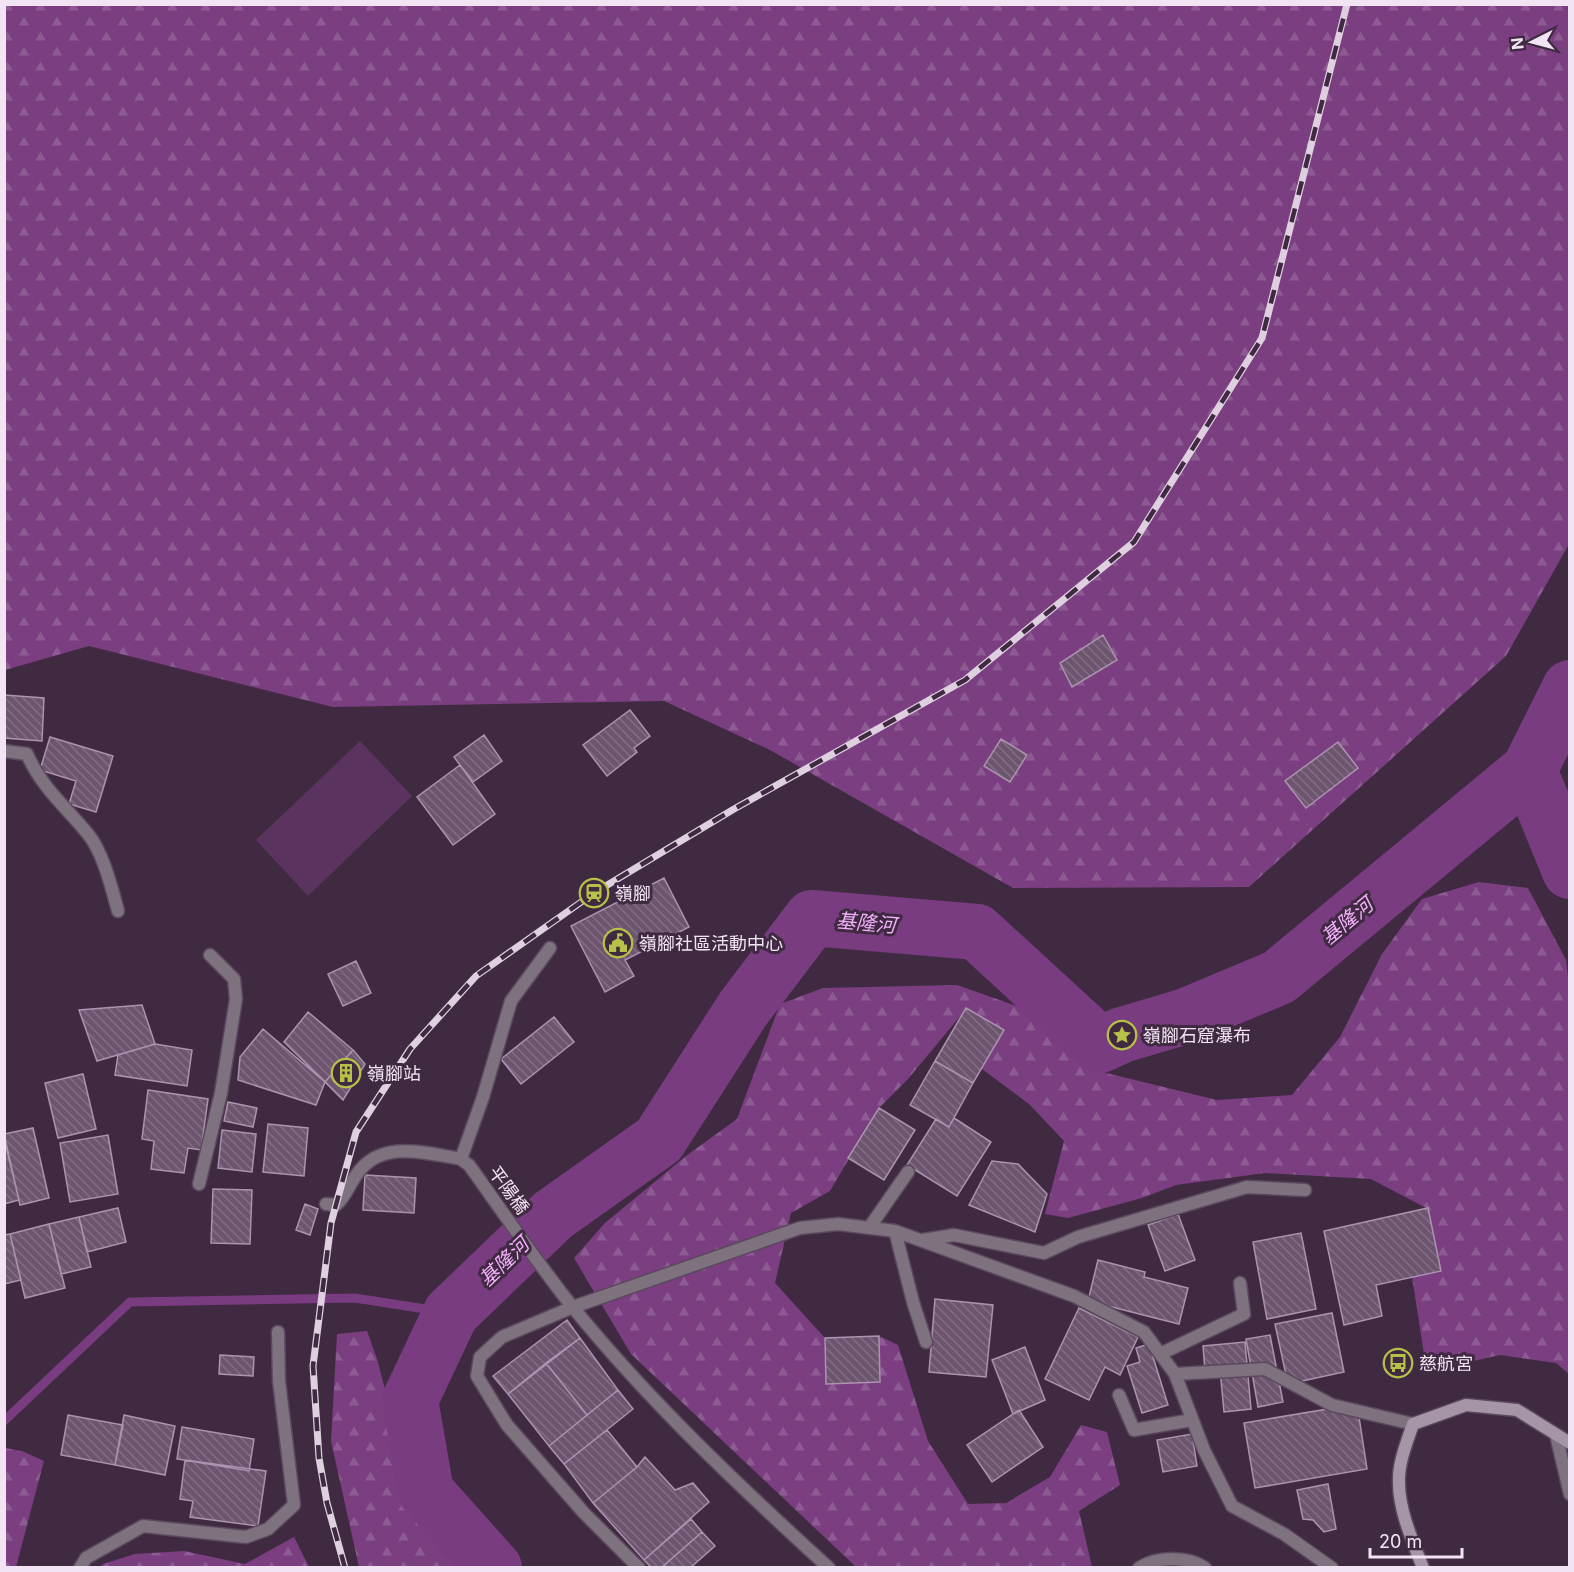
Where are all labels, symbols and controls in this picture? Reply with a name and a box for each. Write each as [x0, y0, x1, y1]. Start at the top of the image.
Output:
north arrow [1502, 12, 1562, 72]
text: N [1506, 36, 1528, 51]
station icon: 嶺腳 [578, 877, 610, 909]
place label: 嶺腳 [615, 883, 651, 904]
water label: 基隆河 [1316, 890, 1381, 949]
water label: 基隆河 [835, 908, 901, 938]
public building icon: 嶺腳社區活動中心 [602, 927, 634, 959]
place label: 嶺腳社區活動中心 [639, 933, 783, 954]
place icon: 嶺腳石窟瀑布 [1106, 1019, 1138, 1051]
place label: 嶺腳石窟瀑布 [1143, 1025, 1251, 1046]
building icon: 嶺腳站 [330, 1057, 362, 1089]
place label: 嶺腳站 [367, 1063, 421, 1084]
street label: 平陽橋 [485, 1162, 533, 1218]
water label: 基隆河 [474, 1230, 537, 1291]
bus stop icon: 慈航宮 [1382, 1347, 1414, 1379]
place label: 慈航宮 [1419, 1353, 1473, 1374]
scale bar [1370, 1521, 1462, 1559]
text: 20 m [1379, 1531, 1422, 1552]

